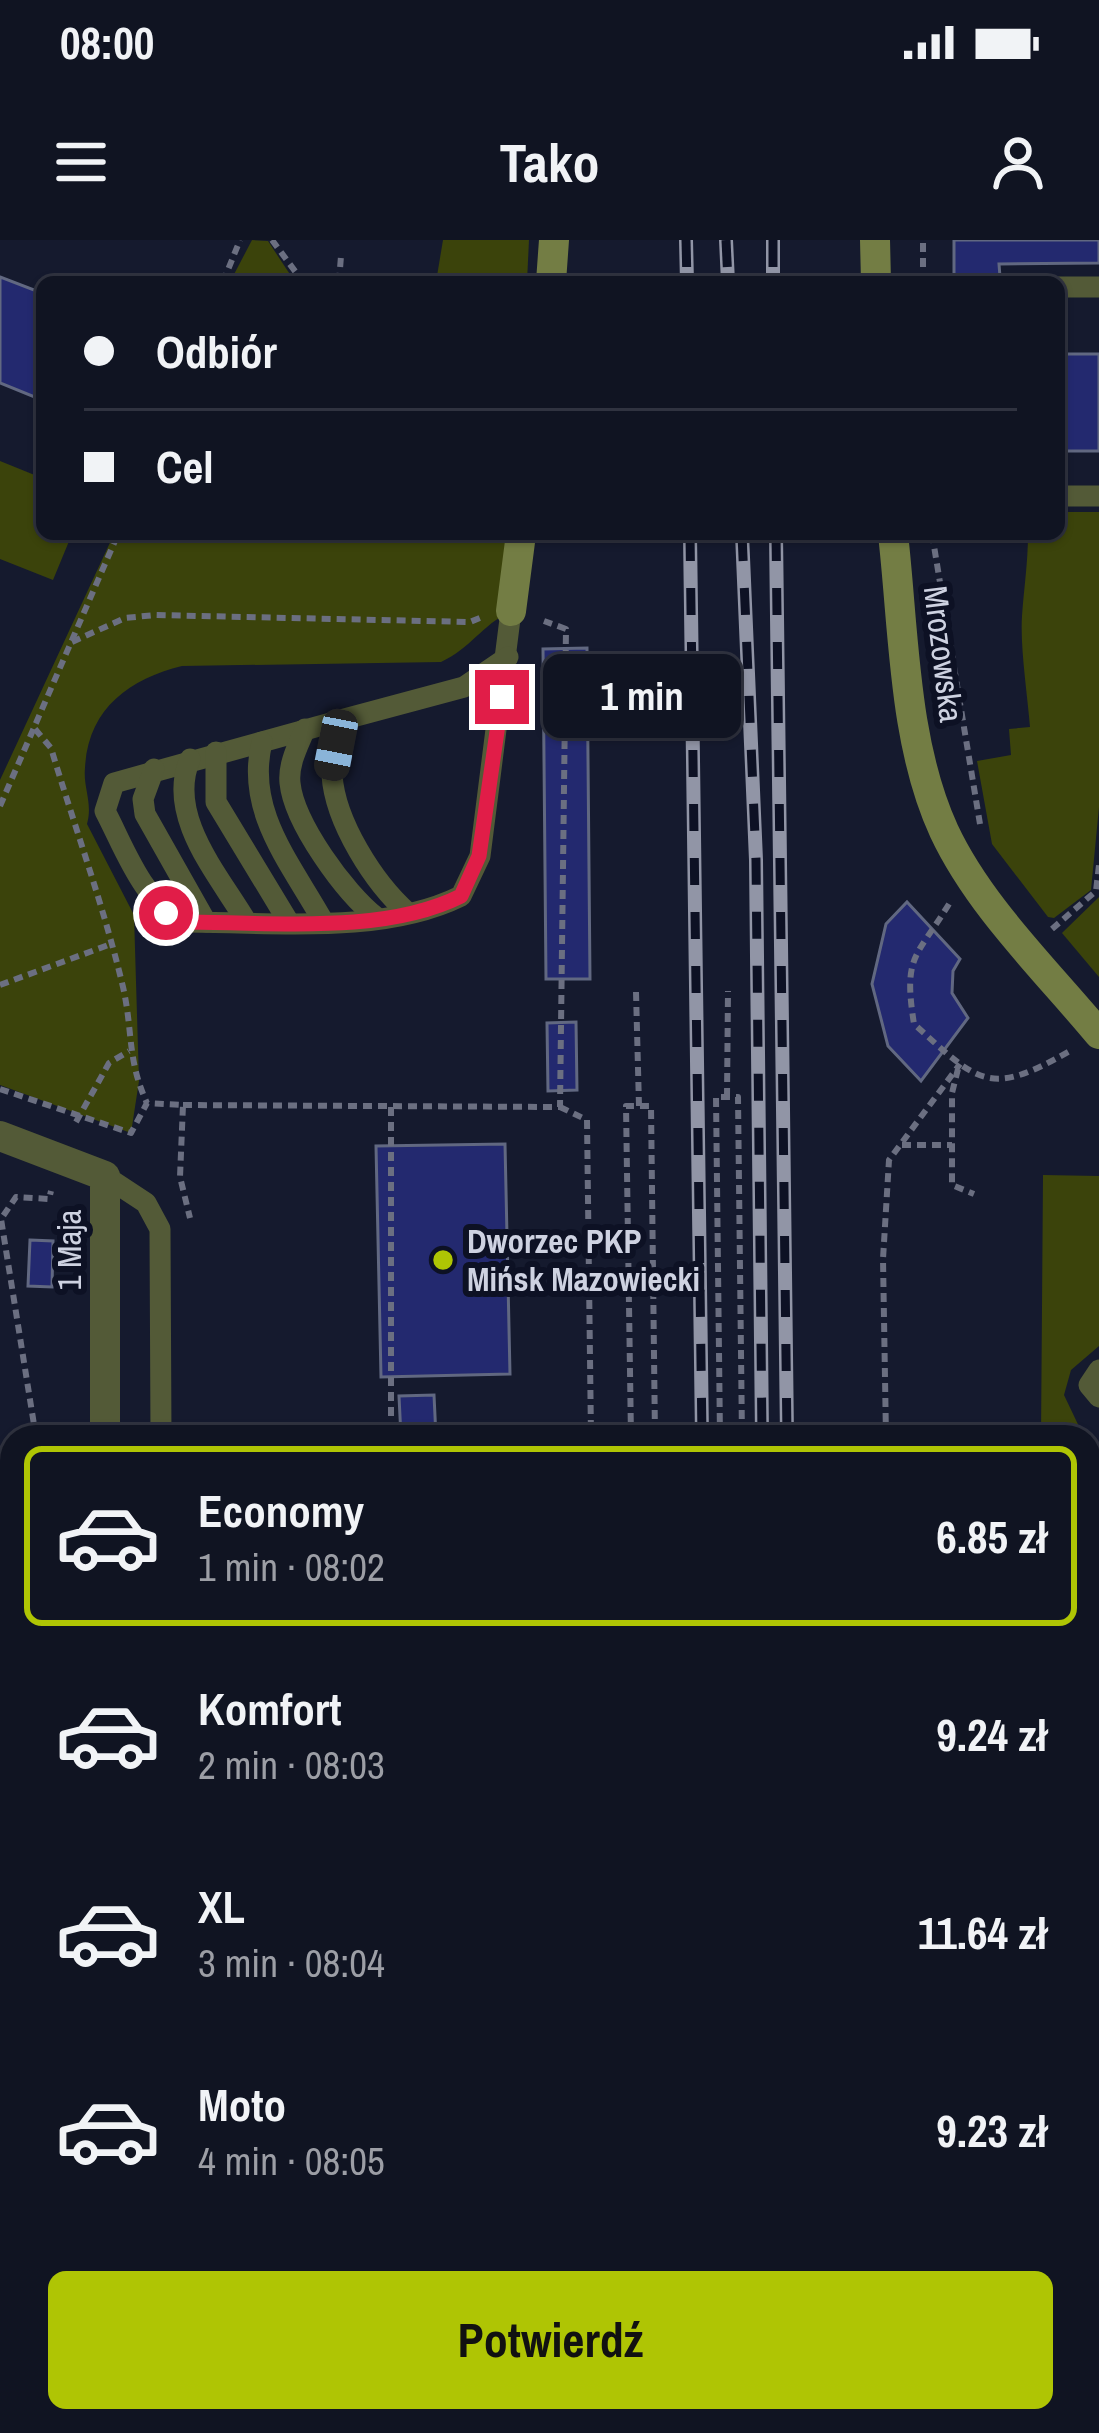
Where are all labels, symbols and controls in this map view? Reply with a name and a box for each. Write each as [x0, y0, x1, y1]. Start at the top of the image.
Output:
text: 08:00 [60, 12, 154, 73]
text: Tako [499, 126, 600, 199]
icon: menu [48, 129, 114, 195]
icon: person [985, 129, 1051, 195]
text: Odbiór [156, 321, 277, 382]
text: Cel [156, 436, 213, 497]
street label: Mrozowska [914, 583, 974, 725]
callout: 1 min [544, 655, 742, 739]
route end [475, 670, 529, 724]
text: 1 min [600, 670, 684, 722]
car [311, 706, 361, 784]
route start [139, 886, 193, 940]
street label: 1 Maja [47, 1209, 91, 1291]
place label: Dworzec PKP Mińsk Mazowiecki [467, 1219, 700, 1301]
marker: Dworzec PKP Mińsk Mazowiecki [430, 1247, 456, 1273]
text: Economy [198, 1480, 364, 1541]
icon: car [54, 1482, 162, 1590]
text: 6.85 zł [936, 1506, 1047, 1567]
text: 1 min · 08:02 [198, 1541, 385, 1593]
text: Komfort [198, 1678, 341, 1739]
icon: car [54, 1680, 162, 1788]
text: 9.24 zł [936, 1704, 1047, 1765]
text: 2 min · 08:03 [198, 1739, 385, 1791]
text: XL [198, 1876, 245, 1937]
icon: car [54, 1878, 162, 1986]
text: 11.64 zł [918, 1902, 1047, 1963]
text: 3 min · 08:04 [198, 1937, 385, 1989]
text: Moto [198, 2074, 286, 2135]
icon: car [54, 2076, 162, 2184]
text: 9.23 zł [936, 2100, 1047, 2161]
text: 4 min · 08:05 [198, 2135, 385, 2187]
button: Potwierdź [48, 2271, 1053, 2409]

